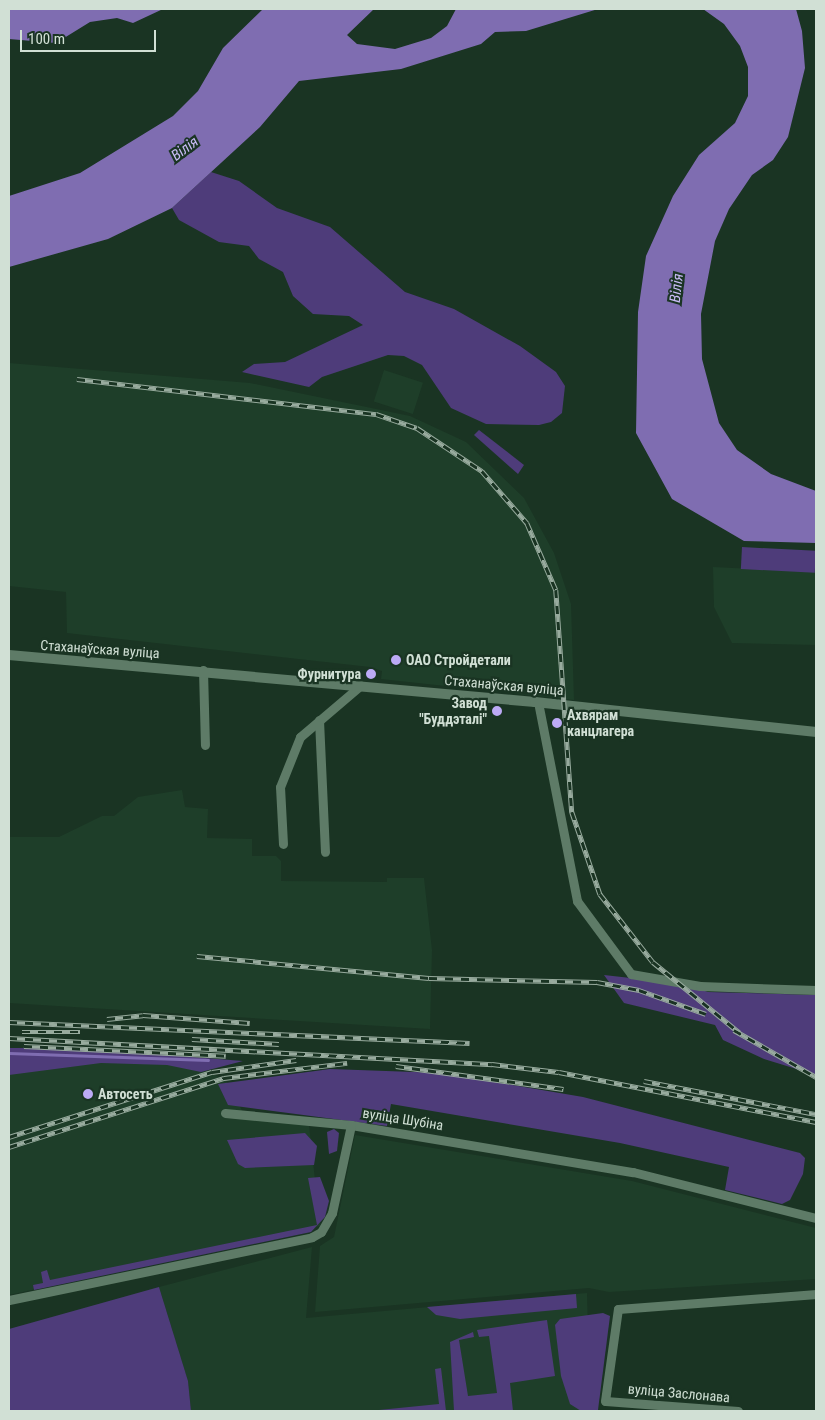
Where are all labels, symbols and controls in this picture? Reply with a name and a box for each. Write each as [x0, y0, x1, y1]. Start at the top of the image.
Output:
scale bar [22, 20, 159, 52]
text: 100 m [28, 30, 65, 48]
water label: Вілія [168, 133, 202, 165]
water label: Вілія [667, 273, 687, 303]
street label: Стаханаўская вуліца [40, 636, 160, 662]
place label: ОАО Стройдетали [406, 652, 511, 668]
marker: ОАО Стройдетали [390, 654, 402, 666]
place label: Фурнитура [298, 666, 361, 682]
marker: Фурнитура [365, 668, 377, 680]
street label: Стаханаўская вуліца [444, 671, 564, 699]
place label: Завод "Буддэталі" [419, 695, 487, 728]
marker: Завод "Буддэталі" [491, 705, 503, 717]
place label: Ахвярам канцлагера [567, 707, 634, 740]
marker: Ахвярам канцлагера [551, 717, 563, 729]
place label: Автосеть [98, 1086, 153, 1102]
marker: Автосеть [82, 1088, 94, 1100]
street label: вуліца Шубіна [362, 1104, 444, 1134]
street label: вуліца Заслонава [627, 1380, 731, 1406]

